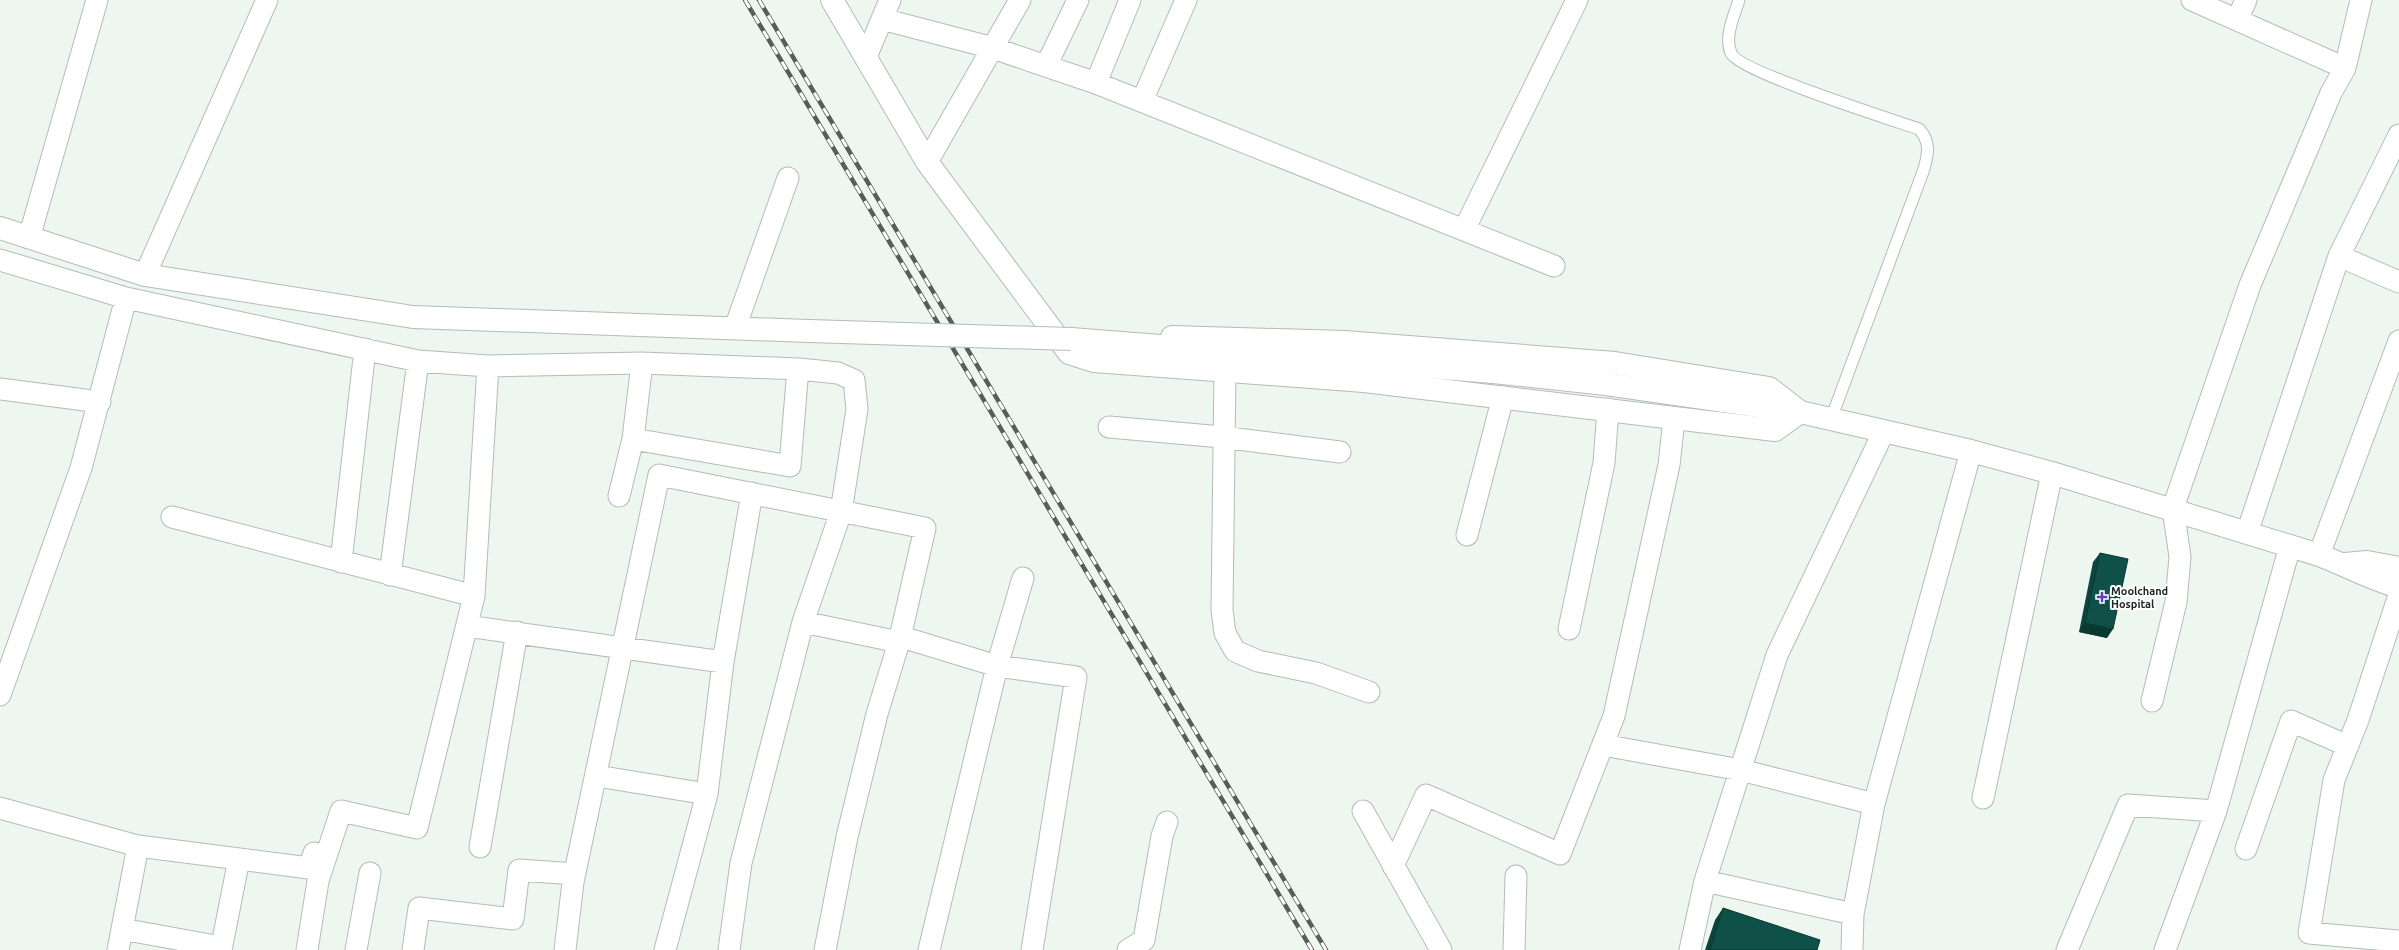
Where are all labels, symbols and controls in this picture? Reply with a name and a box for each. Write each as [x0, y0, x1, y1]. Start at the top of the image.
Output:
place label: Moolchand Hospital [2111, 585, 2168, 610]
marker: Moolchand Hospital [2096, 591, 2108, 603]

